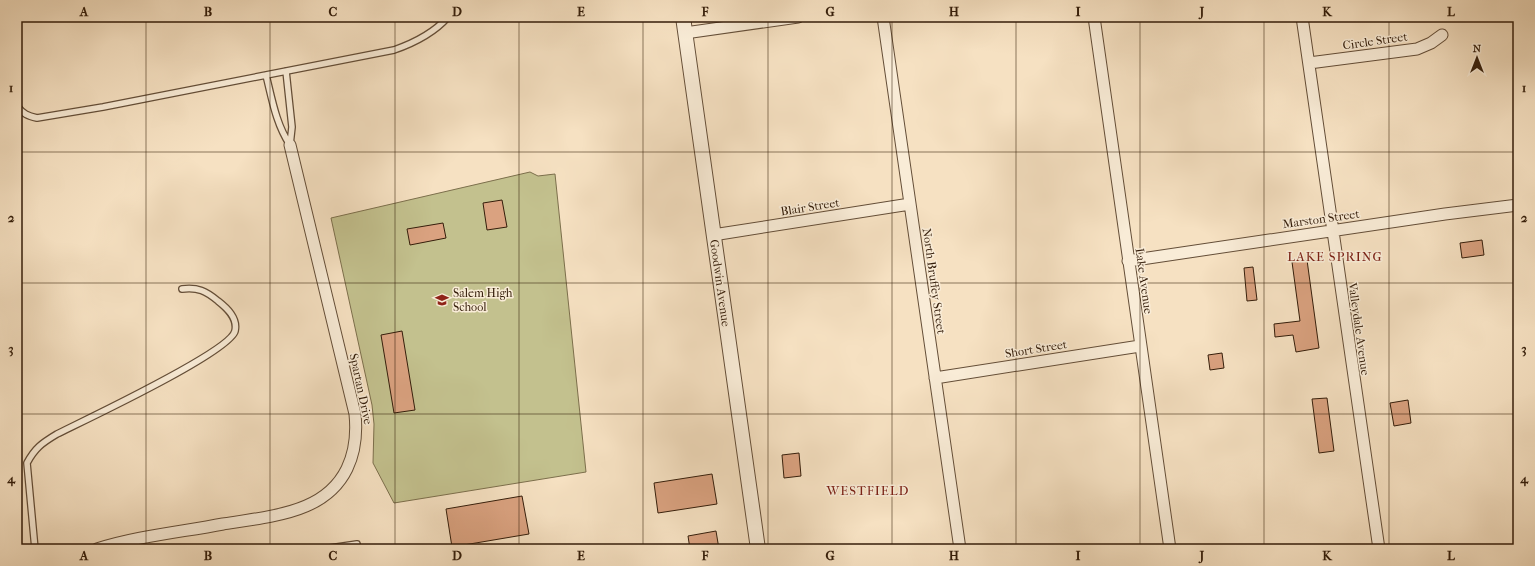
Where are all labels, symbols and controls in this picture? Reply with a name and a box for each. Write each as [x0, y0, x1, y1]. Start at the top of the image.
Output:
text: A [79, 4, 89, 19]
text: B [204, 4, 213, 19]
text: C [329, 4, 338, 19]
text: D [452, 4, 462, 19]
text: E [577, 4, 585, 19]
text: F [701, 4, 709, 19]
text: G [825, 4, 835, 19]
text: H [949, 4, 960, 19]
text: I [1075, 4, 1081, 19]
text: J [1198, 4, 1205, 20]
text: K [1322, 4, 1333, 19]
text: L [1447, 4, 1456, 19]
street label: Circle Street [1342, 29, 1409, 52]
north arrow [1457, 38, 1497, 78]
text: N [1473, 42, 1482, 55]
text: 1 [9, 80, 14, 95]
text: 1 [1522, 80, 1527, 95]
street label: Blair Street [779, 195, 841, 219]
street label: Marston Street [1282, 207, 1361, 231]
text: 2 [8, 210, 15, 225]
text: 2 [1521, 210, 1528, 225]
street label: North Bruffey Street [920, 227, 948, 336]
street label: Goodwin Avenue [707, 239, 733, 328]
street label: Lake Avenue [1132, 247, 1156, 315]
district label: LAKE SPRING [1287, 249, 1383, 264]
street label: Valleydale Avenue [1345, 281, 1372, 376]
place label: Salem High School [453, 286, 513, 314]
school or university icon: Salem High School [434, 292, 450, 308]
street label: Short Street [1004, 337, 1069, 361]
text: 3 [8, 341, 14, 357]
text: 3 [1521, 341, 1527, 357]
street label: Spartan Drive [347, 352, 375, 426]
text: 4 [6, 471, 16, 487]
text: 4 [1519, 471, 1529, 487]
district label: WESTFIELD [826, 483, 909, 498]
text: A [79, 548, 89, 563]
text: B [204, 548, 213, 563]
text: C [329, 548, 338, 563]
text: D [452, 548, 462, 563]
text: E [577, 548, 585, 563]
text: F [701, 548, 709, 563]
text: G [825, 548, 835, 563]
text: H [949, 548, 960, 563]
text: I [1075, 548, 1081, 563]
text: J [1198, 548, 1205, 564]
text: K [1322, 548, 1333, 563]
text: L [1447, 548, 1456, 563]

